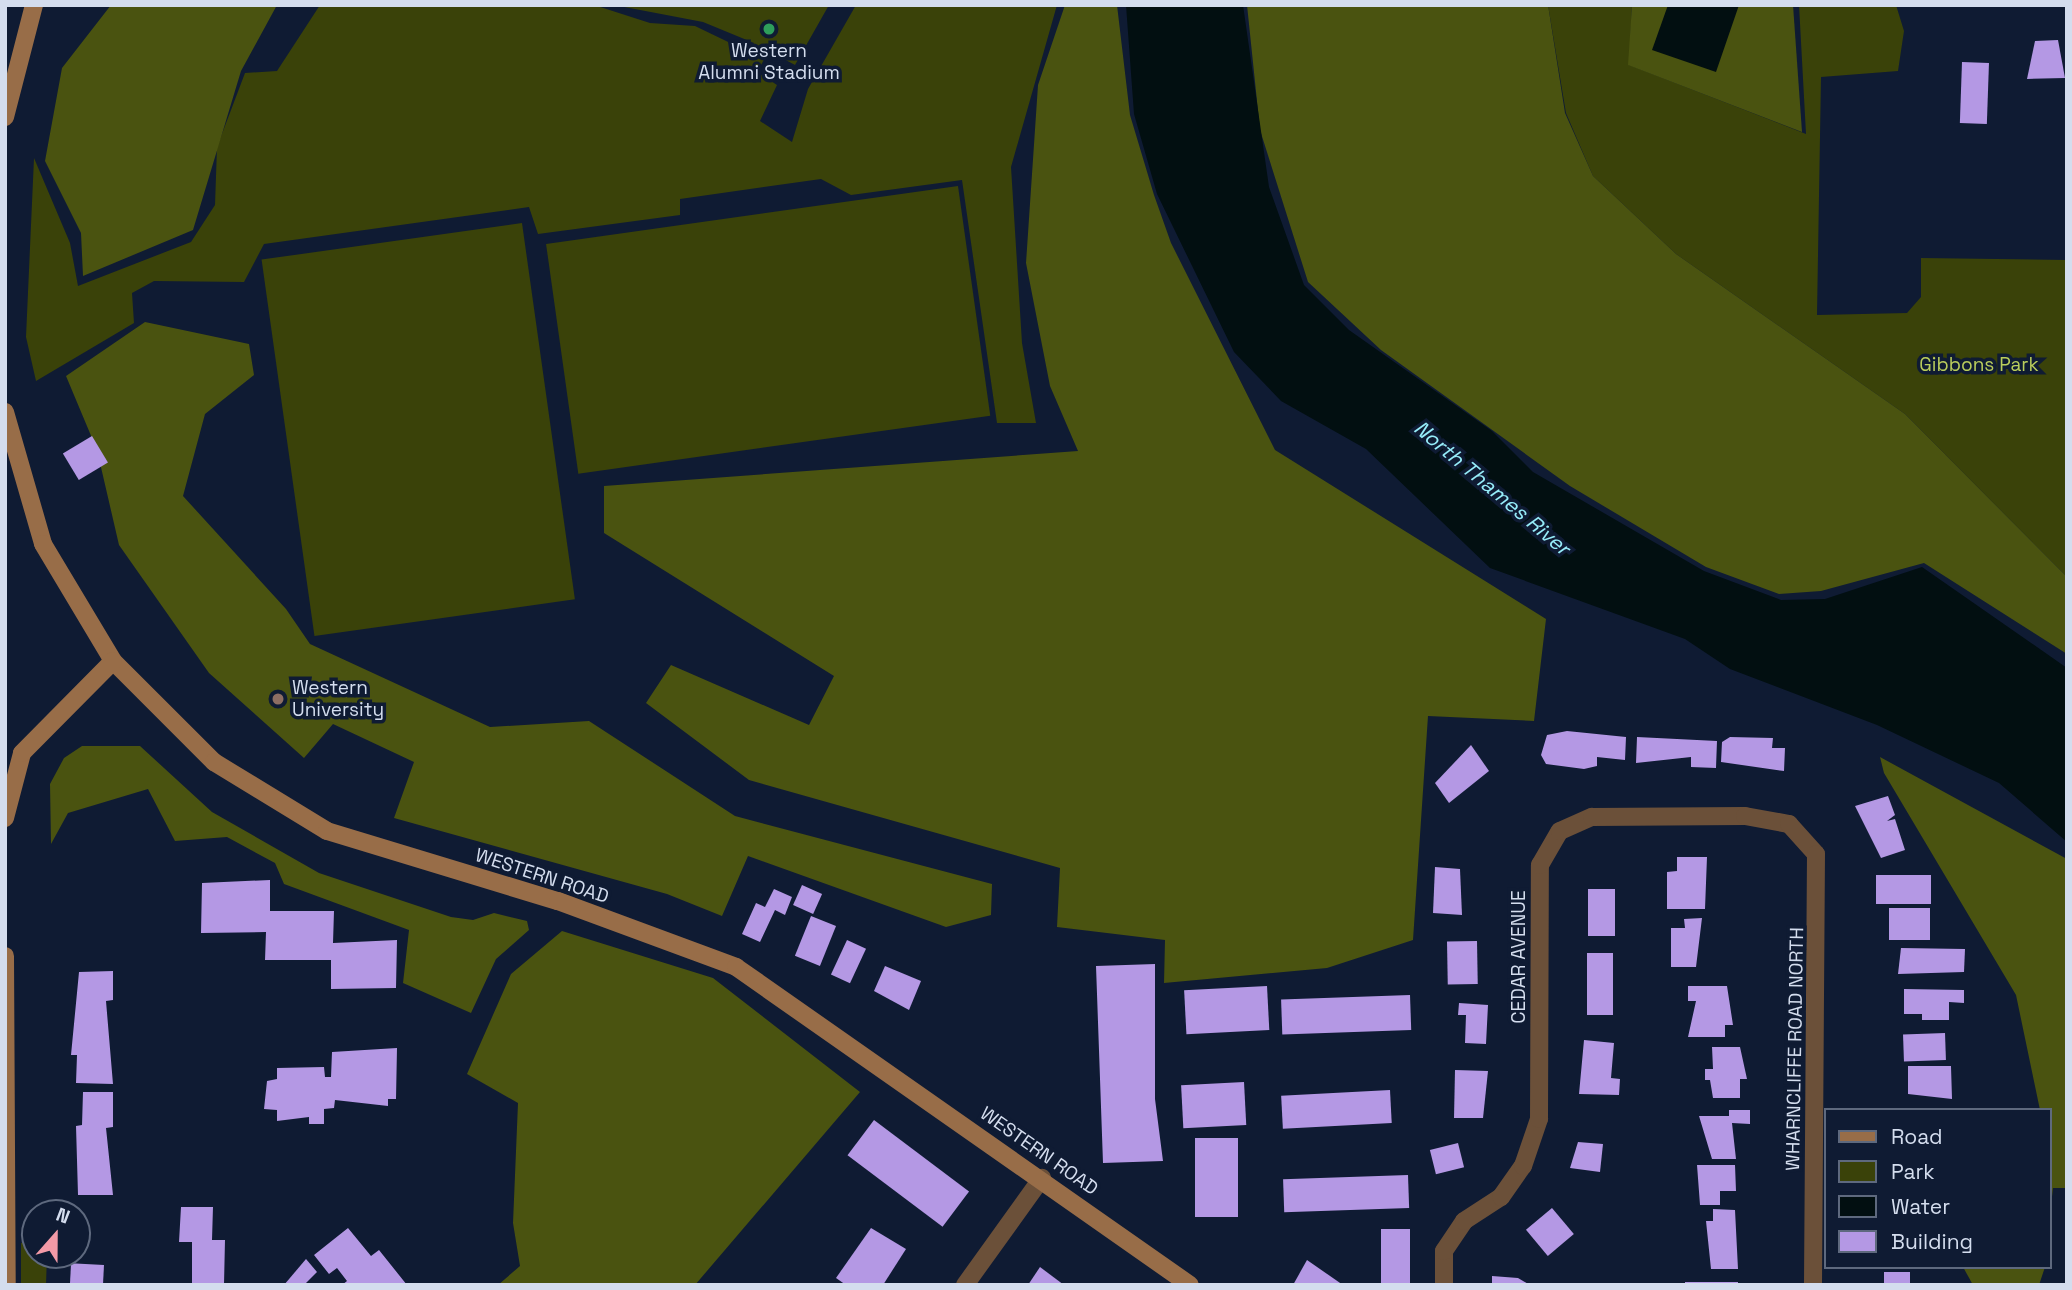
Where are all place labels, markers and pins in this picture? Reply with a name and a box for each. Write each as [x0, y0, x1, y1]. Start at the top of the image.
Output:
marker: Western Alumni Stadium [761, 21, 777, 37]
place label: Western Alumni Stadium [698, 40, 840, 84]
place label: Western University [292, 677, 384, 721]
marker: Western University [270, 691, 286, 707]

